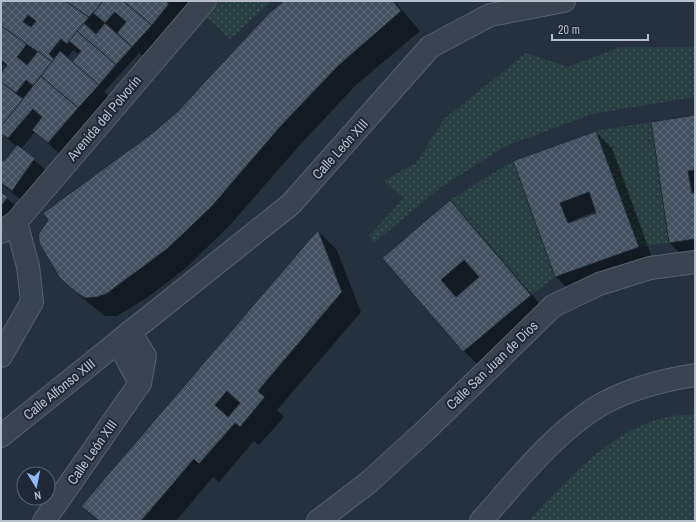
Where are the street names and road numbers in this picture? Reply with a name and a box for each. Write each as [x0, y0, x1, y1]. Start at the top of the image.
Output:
street label: Avenida del Polvorín [62, 72, 145, 165]
street label: Calle León XIII [308, 115, 372, 183]
street label: Calle San Juan de Dios [442, 316, 542, 413]
street label: Calle Alfonso XIII [19, 354, 99, 424]
street label: Calle León XIII [63, 416, 121, 488]

